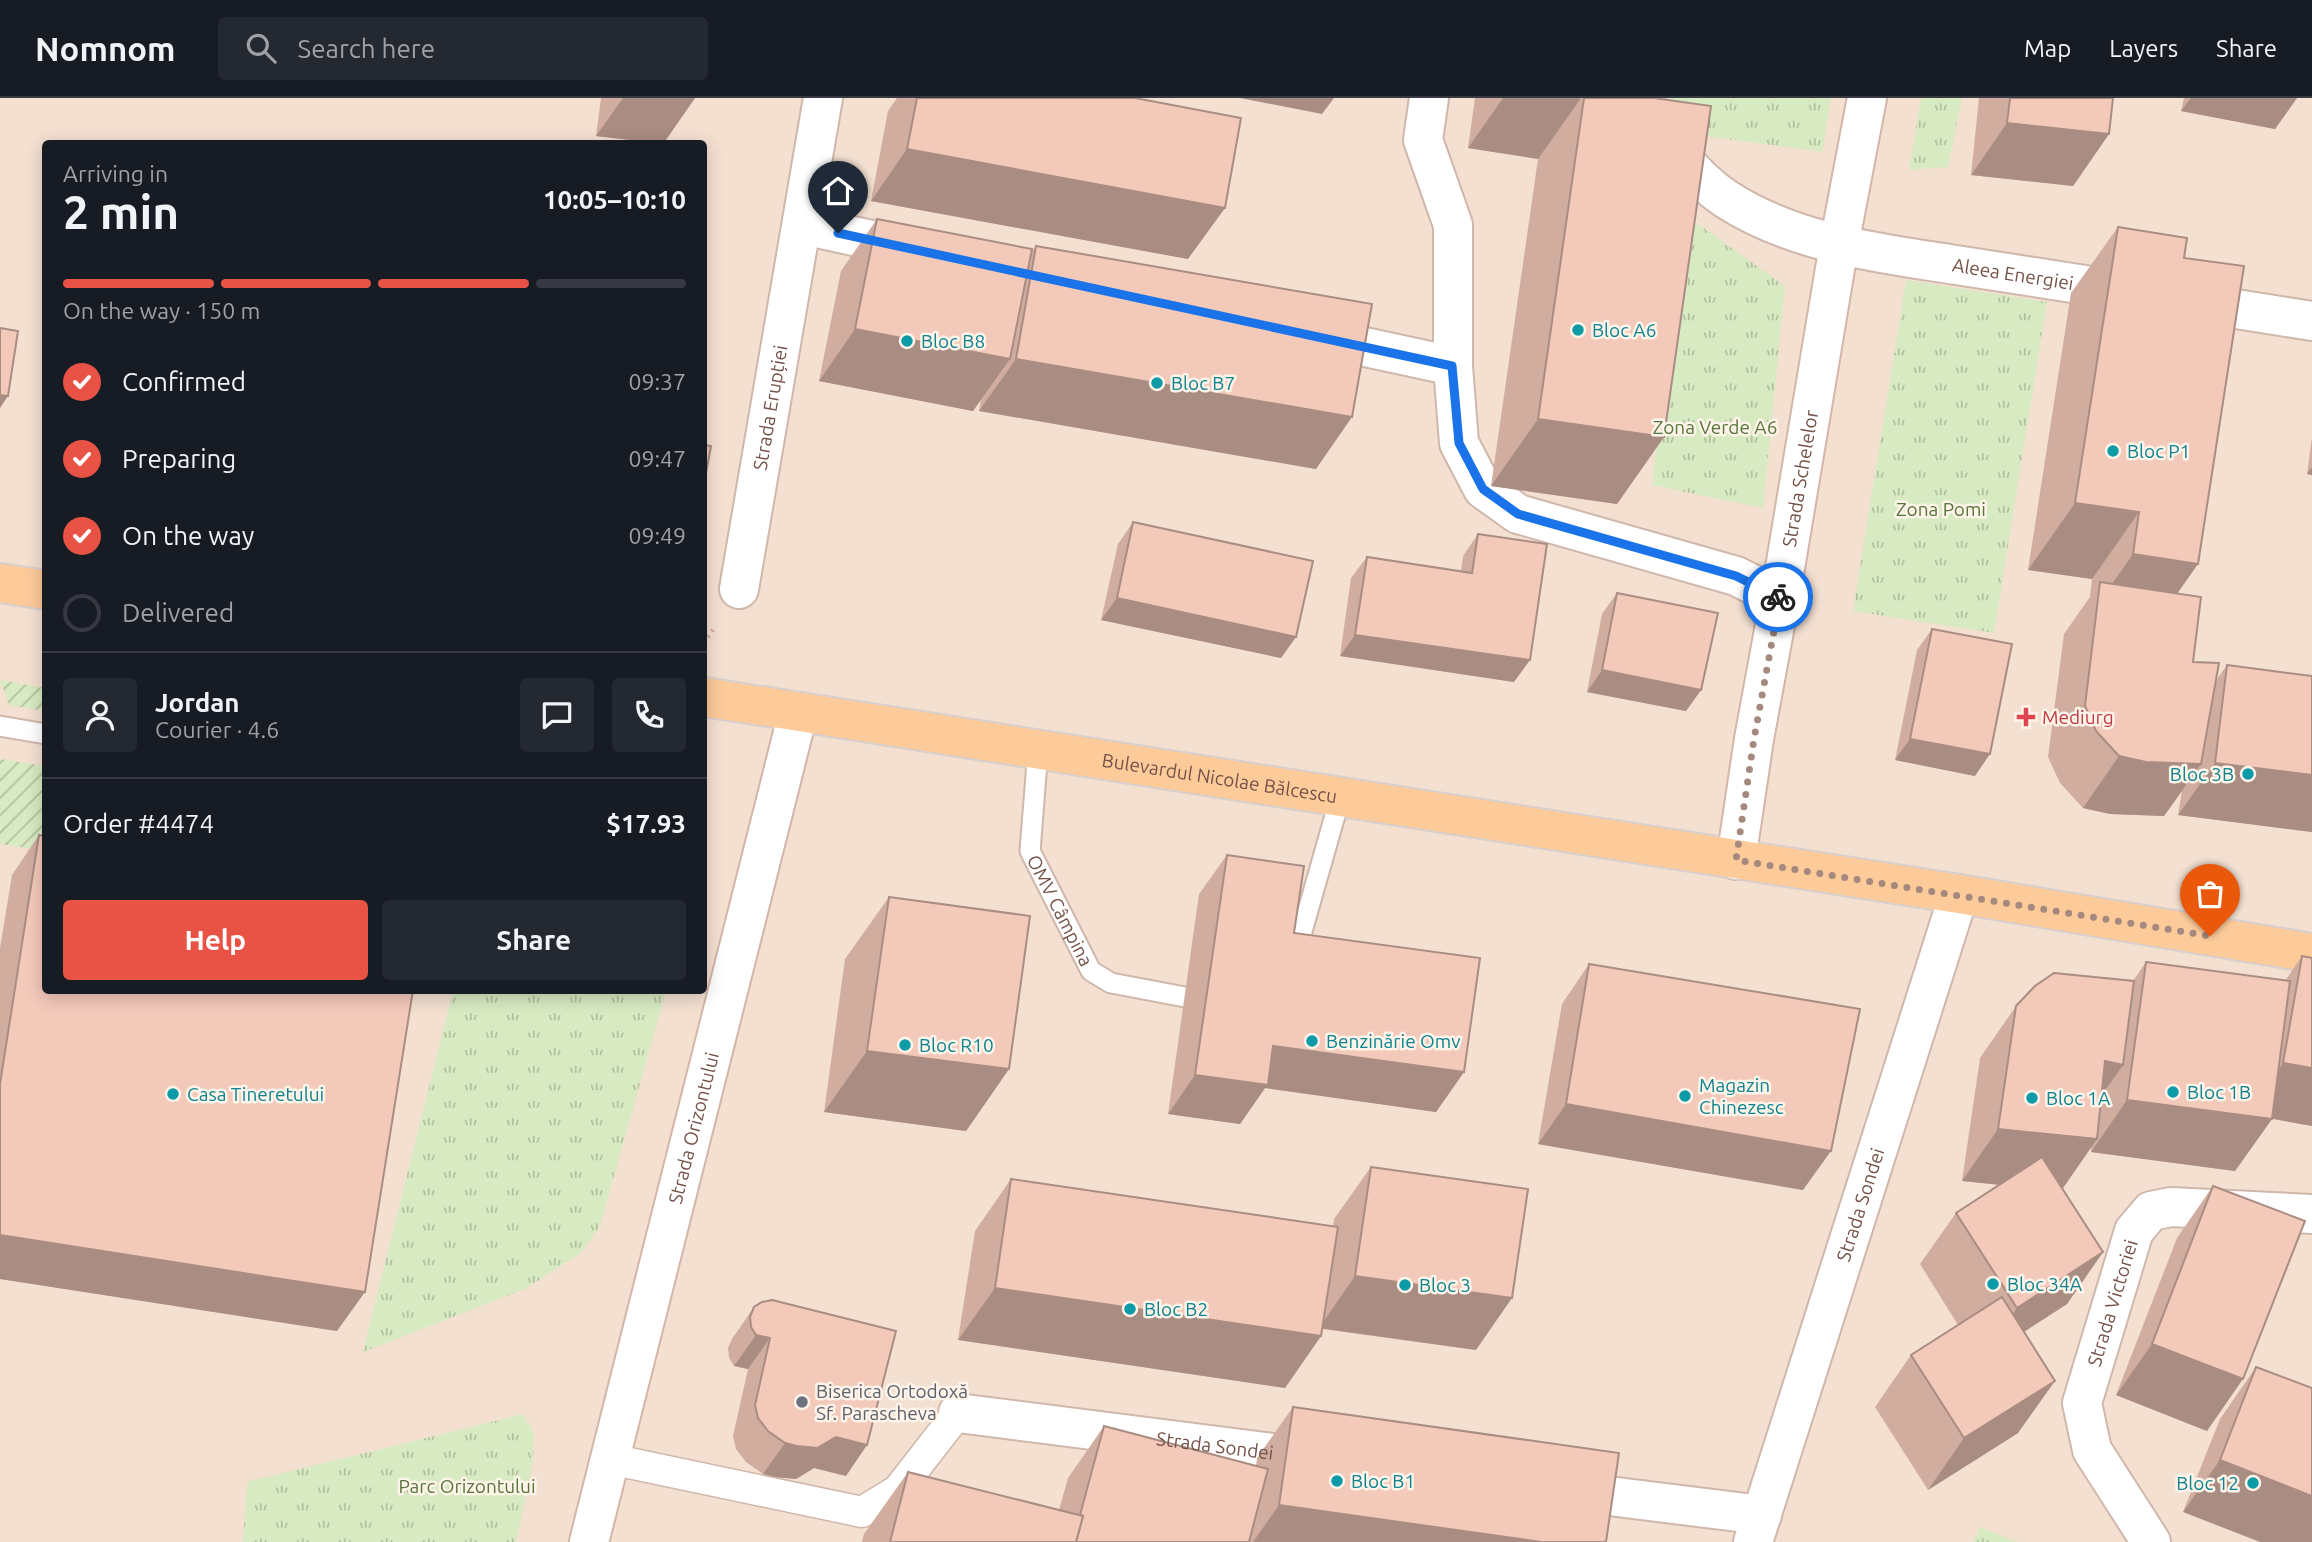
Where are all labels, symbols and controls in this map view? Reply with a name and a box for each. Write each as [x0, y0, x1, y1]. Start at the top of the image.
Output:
search box [218, 17, 708, 80]
icon: search [242, 29, 280, 67]
text: Nomnom [35, 30, 176, 67]
text: Search here [298, 34, 435, 63]
text: Map [2024, 35, 2071, 62]
text: Layers [2109, 35, 2178, 62]
text: Share [2216, 35, 2277, 62]
text: Arriving in [63, 161, 168, 186]
pin [808, 161, 868, 233]
icon: home [819, 172, 857, 210]
text: 10:05–10:10 [543, 185, 686, 214]
text: 2 min [63, 186, 179, 238]
street label: Aleea Energiei [1951, 254, 2075, 294]
text: On the way · 150 m [63, 298, 260, 323]
place label: Bloc A6 [1592, 319, 1656, 341]
marker: Bloc A6 [1570, 322, 1586, 338]
place label: Bloc B8 [921, 330, 985, 352]
marker: Bloc B8 [899, 333, 915, 349]
street label: Strada Erupției [748, 343, 792, 472]
icon: check [63, 363, 101, 401]
text: Confirmed [122, 367, 246, 396]
text: 09:37 [628, 369, 686, 394]
place label: Bloc B7 [1171, 372, 1235, 394]
marker: Bloc B7 [1149, 375, 1165, 391]
street label: Strada Schelelor [1778, 408, 1822, 549]
park label: Zona Verde A6 [1653, 416, 1777, 438]
icon: check [63, 440, 101, 478]
place label: Bloc P1 [2127, 440, 2190, 462]
marker: Bloc P1 [2105, 443, 2121, 459]
text: Preparing [122, 444, 236, 473]
text: 09:47 [628, 446, 686, 471]
park label: Zona Pomi [1896, 498, 1986, 520]
icon: check [63, 517, 101, 555]
text: On the way [122, 521, 254, 550]
text: 09:49 [628, 523, 686, 548]
courier [1743, 562, 1813, 632]
icon: bike [1759, 578, 1797, 616]
text: Delivered [122, 598, 234, 627]
button: person [63, 678, 137, 752]
button: chat [520, 678, 594, 752]
button: phone [612, 678, 686, 752]
text: Jordan [155, 688, 240, 717]
place label: Mediurg [2042, 706, 2114, 728]
marker: Mediurg [2016, 707, 2036, 727]
text: Courier · 4.6 [155, 717, 279, 742]
street label: Bulevardul Nicolae Bălcescu [1100, 749, 1339, 807]
place label: Bloc 3B [2170, 763, 2234, 785]
marker: Bloc 3B [2240, 766, 2256, 782]
text: Order #4474 [63, 809, 214, 838]
text: $17.93 [606, 809, 686, 838]
street label: OMV Câmpina [1023, 851, 1098, 970]
pin [2180, 864, 2240, 936]
icon: bag [2191, 875, 2229, 913]
button: Help [63, 900, 368, 980]
button: Share [382, 900, 686, 980]
place label: Benzinărie Omv [1326, 1030, 1460, 1052]
marker: Benzinărie Omv [1304, 1033, 1320, 1049]
place label: Bloc R10 [919, 1034, 994, 1056]
marker: Bloc R10 [897, 1037, 913, 1053]
street label: Strada Orizontului [664, 1050, 723, 1206]
place label: Magazin Chinezesc [1699, 1074, 1784, 1118]
place label: Bloc 1B [2187, 1081, 2251, 1103]
place label: Casa Tineretului [187, 1083, 324, 1105]
marker: Bloc 1B [2165, 1084, 2181, 1100]
marker: Casa Tineretului [165, 1086, 181, 1102]
place label: Bloc 1A [2046, 1087, 2111, 1109]
marker: Magazin Chinezesc [1677, 1088, 1693, 1104]
marker: Bloc 1A [2024, 1090, 2040, 1106]
street label: Strada Sondei [1832, 1145, 1889, 1264]
street label: Strada Victoriei [2083, 1237, 2142, 1369]
place label: Bloc 34A [2007, 1273, 2083, 1295]
place label: Bloc 3 [1419, 1274, 1471, 1296]
marker: Bloc 34A [1985, 1276, 2001, 1292]
marker: Bloc 3 [1397, 1277, 1413, 1293]
place label: Bloc B2 [1144, 1298, 1208, 1320]
marker: Bloc B2 [1122, 1301, 1138, 1317]
place label: Biserica Ortodoxă Sf. Parascheva [816, 1380, 968, 1424]
marker: Biserica Ortodoxă Sf. Parascheva [794, 1394, 810, 1410]
street label: Strada Sondei [1155, 1427, 1275, 1464]
place label: Bloc B1 [1351, 1470, 1415, 1492]
place label: Bloc 12 [2176, 1472, 2239, 1494]
marker: Bloc B1 [1329, 1473, 1345, 1489]
park label: Parc Orizontului [398, 1475, 536, 1497]
marker: Bloc 12 [2245, 1475, 2261, 1491]

